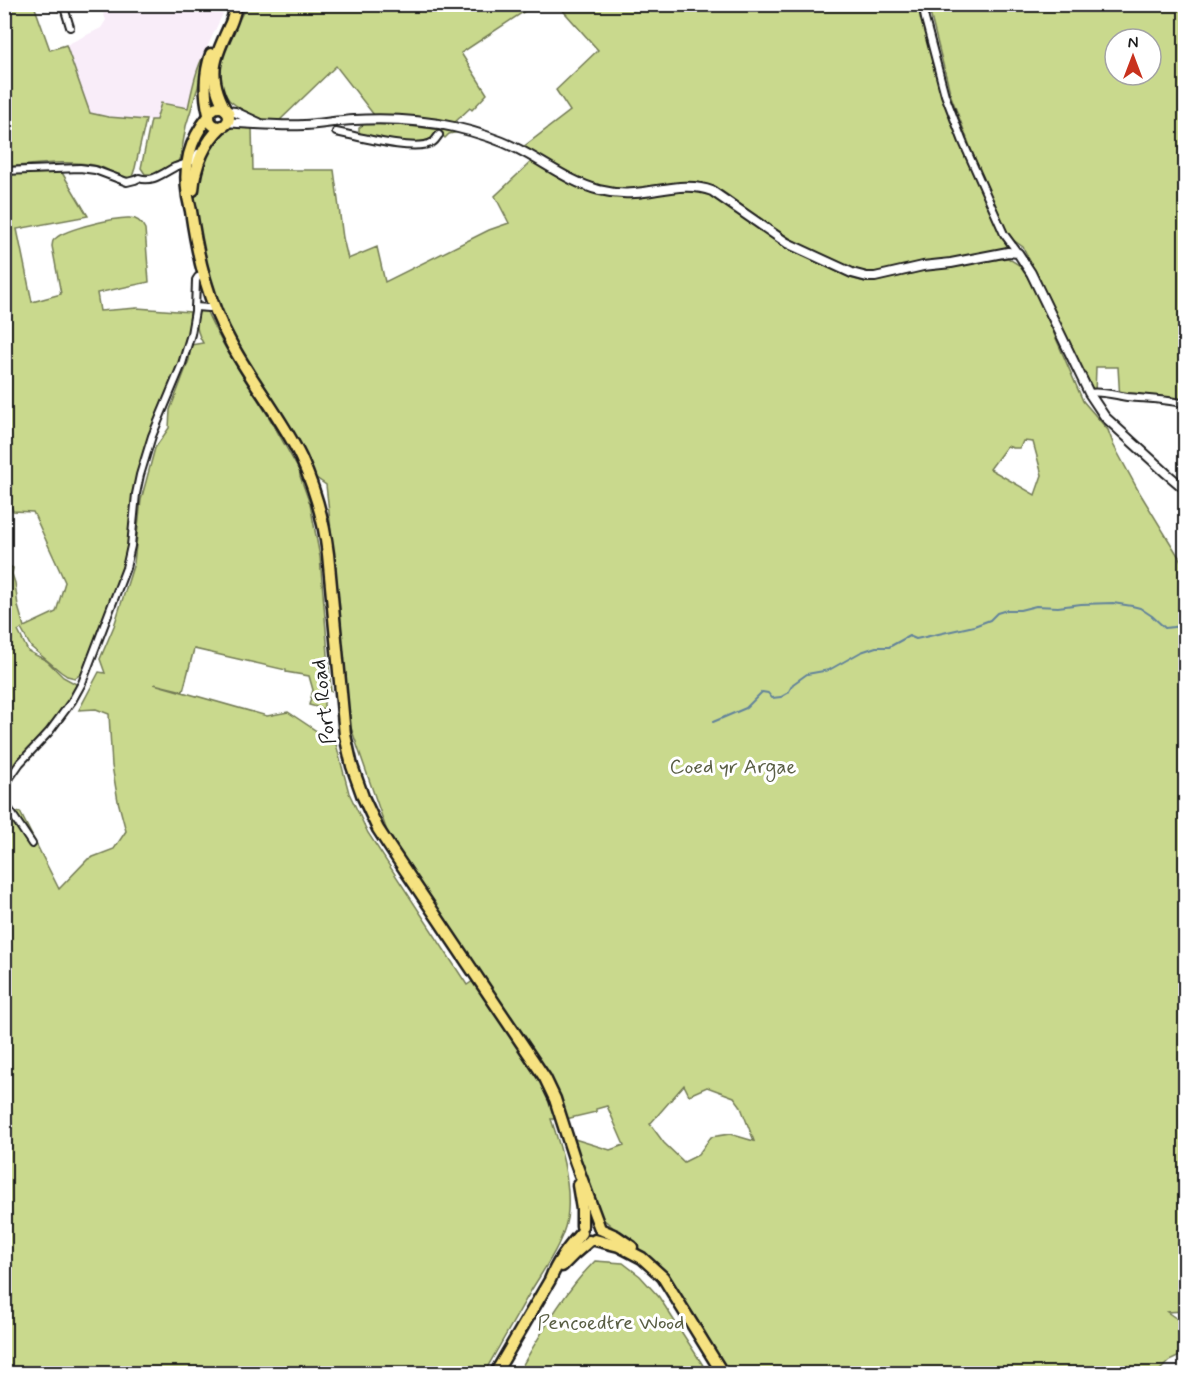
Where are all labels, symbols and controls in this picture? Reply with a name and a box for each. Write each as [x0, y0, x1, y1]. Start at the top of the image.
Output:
north arrow [1103, 27, 1163, 87]
text: N [1128, 33, 1138, 54]
street label: Port Road [305, 658, 343, 746]
park label: Coed yr Argae [670, 753, 797, 782]
park label: Pencoedtre Wood [537, 1309, 685, 1337]

